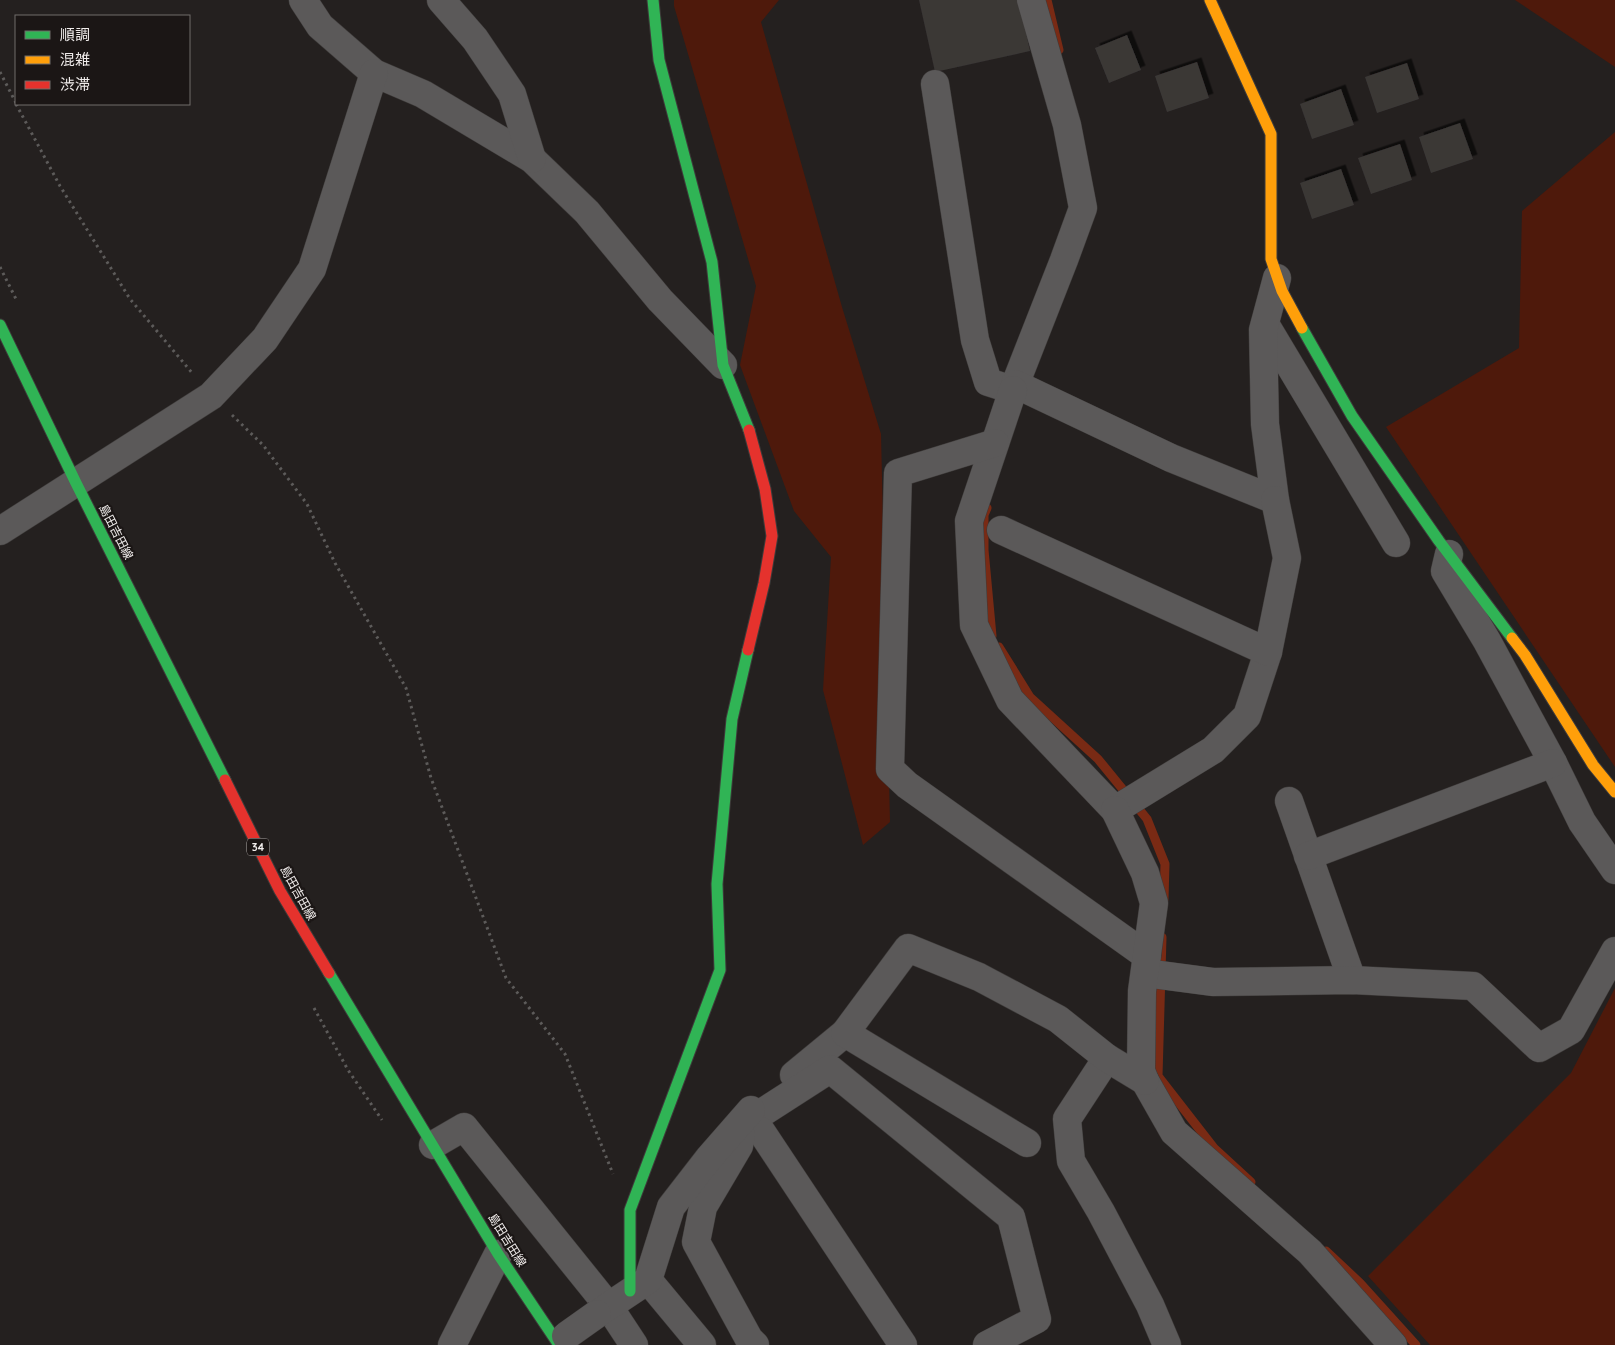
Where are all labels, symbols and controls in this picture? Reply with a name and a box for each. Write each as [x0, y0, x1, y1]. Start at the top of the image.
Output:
legend [15, 15, 190, 105]
text: 順調 [60, 25, 90, 44]
text: 混雑 [60, 50, 90, 69]
text: 渋滞 [60, 75, 90, 94]
street label: 島田吉田線 [96, 502, 137, 562]
road number: 34 [247, 839, 269, 856]
street label: 島田吉田線 [277, 863, 320, 923]
street label: 島田吉田線 [485, 1210, 530, 1269]

